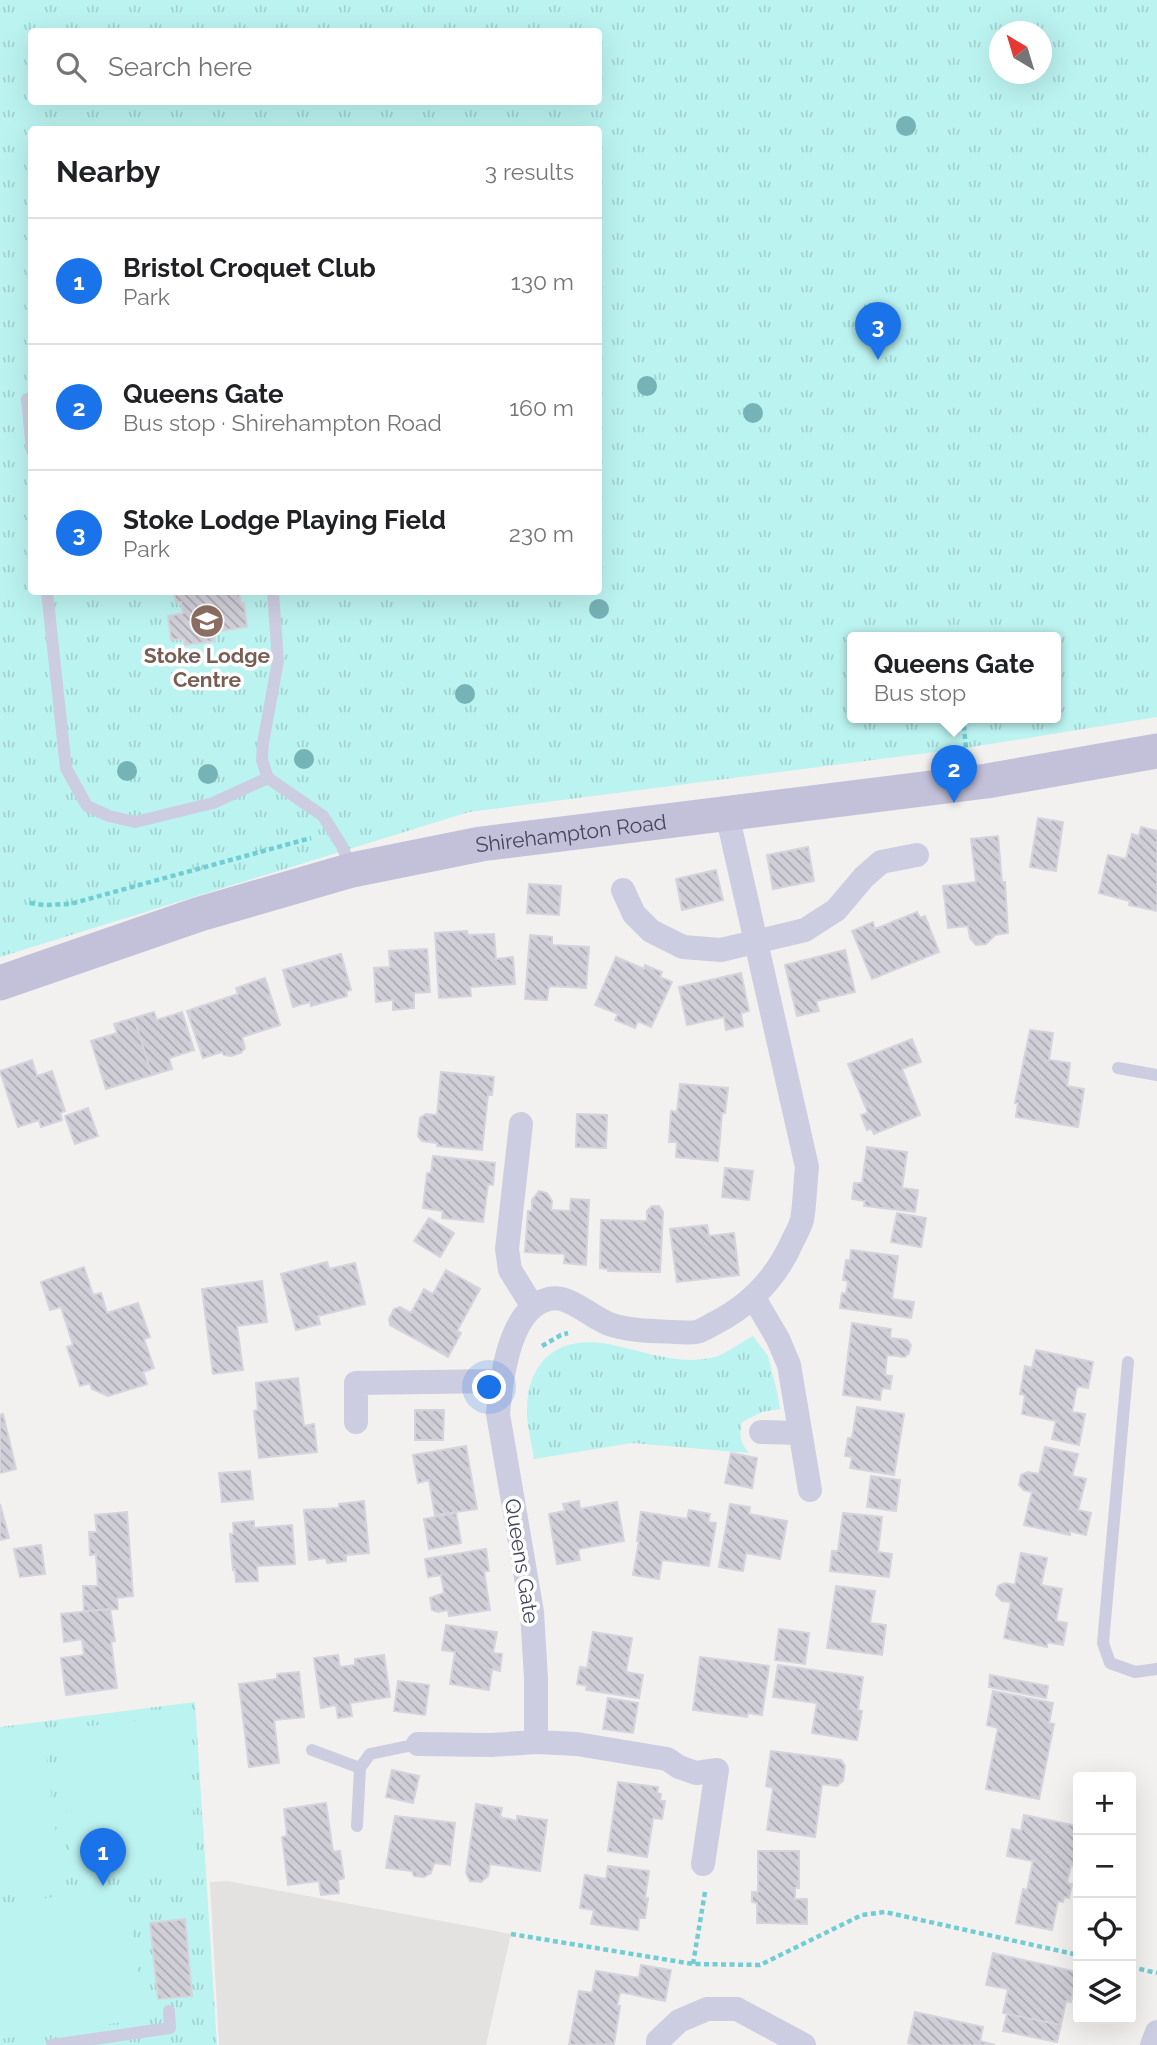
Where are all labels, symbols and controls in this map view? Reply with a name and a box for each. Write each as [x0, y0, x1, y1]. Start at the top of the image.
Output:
north arrow [989, 21, 1052, 84]
search box [28, 28, 602, 105]
icon: search [52, 48, 90, 86]
text: Search here [108, 52, 252, 82]
text: Nearby [56, 154, 160, 189]
text: 3 results [485, 158, 574, 185]
text: Bristol Croquet Club [123, 253, 376, 283]
text: 1 [73, 268, 85, 295]
text: 130 m [511, 268, 574, 295]
text: Park [123, 283, 170, 310]
pin: 3 [855, 302, 901, 360]
text: Queens Gate [123, 379, 284, 409]
text: 2 [73, 394, 85, 421]
text: 160 m [509, 394, 574, 421]
text: Bus stop · Shirehampton Road [123, 409, 442, 436]
text: Stoke Lodge Playing Field [123, 505, 446, 535]
text: 3 [73, 520, 85, 547]
text: 230 m [509, 520, 574, 547]
text: Park [123, 535, 170, 562]
school or university icon: Stoke Lodge Centre [188, 602, 226, 640]
popup [847, 632, 1061, 723]
place label: Stoke Lodge Centre [144, 643, 271, 692]
text: Queens Gate [874, 649, 1034, 679]
text: Bus stop [874, 679, 966, 706]
pin: 2 [931, 745, 977, 803]
street label: Shirehampton Road [474, 809, 668, 857]
your location [472, 1370, 506, 1404]
street label: Queens Gate [500, 1497, 544, 1625]
map controls [1073, 1772, 1136, 2024]
button: + [1073, 1772, 1136, 1835]
pin: 1 [80, 1828, 126, 1886]
button: − [1073, 1835, 1136, 1898]
button: locate [1073, 1898, 1136, 1961]
button: layers [1073, 1961, 1136, 2024]

